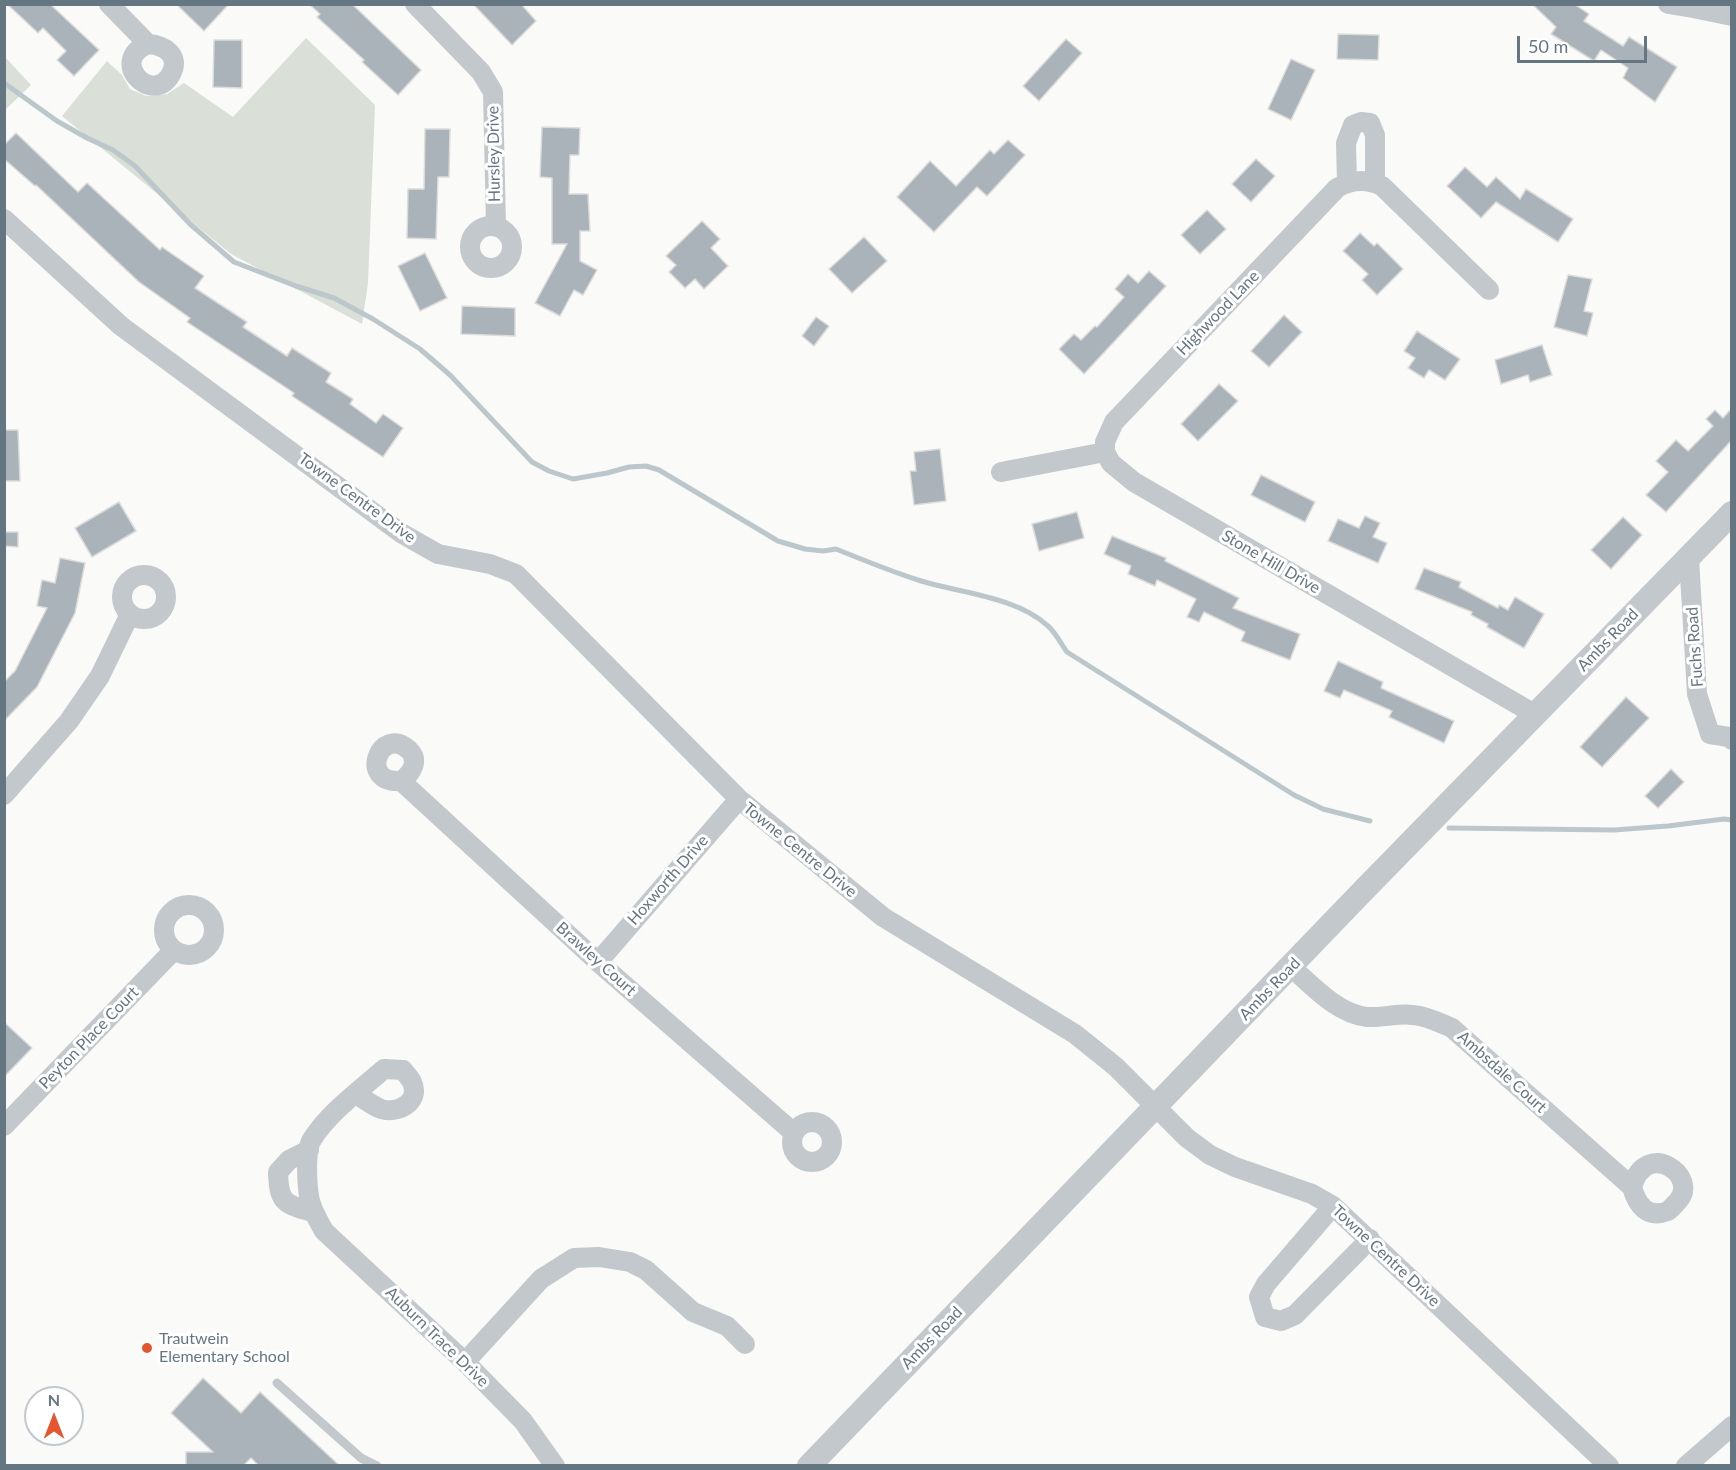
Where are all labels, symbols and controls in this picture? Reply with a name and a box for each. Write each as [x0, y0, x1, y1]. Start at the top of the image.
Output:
scale bar [1520, 24, 1650, 62]
text: 50 m [1528, 35, 1568, 57]
street label: Hursley Drive [484, 106, 504, 202]
street label: Highwood Lane [1173, 267, 1263, 359]
street label: Towne Centre Drive [295, 449, 419, 547]
street label: Stone Hill Drive [1218, 526, 1324, 598]
street label: Ambs Road [1574, 605, 1642, 675]
street label: Fuchs Road [1683, 606, 1707, 688]
street label: Towne Centre Drive [739, 798, 861, 902]
street label: Hoxworth Drive [624, 831, 712, 929]
street label: Brawley Court [552, 918, 640, 1000]
street label: Ambs Road [1236, 954, 1304, 1024]
street label: Peyton Place Court [35, 983, 143, 1093]
street label: Ambsdale Court [1454, 1027, 1550, 1117]
street label: Towne Centre Drive [1328, 1201, 1444, 1311]
street label: Auburn Trace Drive [381, 1283, 493, 1391]
street label: Ambs Road [898, 1303, 966, 1373]
place label: Trautwein Elementary School [159, 1329, 290, 1367]
marker: Trautwein Elementary School [140, 1341, 154, 1355]
north arrow [24, 1386, 84, 1446]
text: N [48, 1390, 60, 1409]

